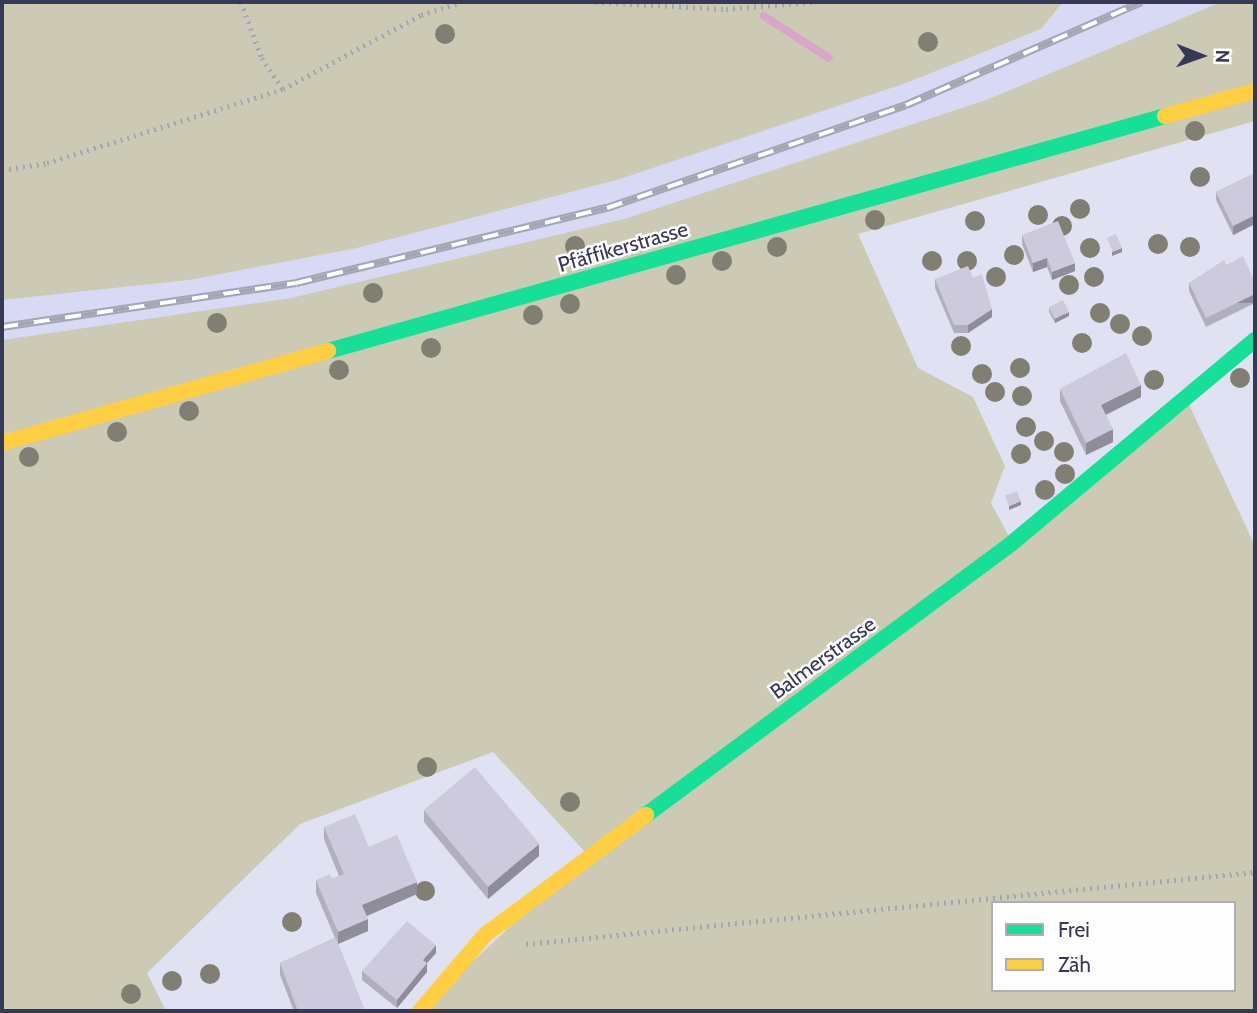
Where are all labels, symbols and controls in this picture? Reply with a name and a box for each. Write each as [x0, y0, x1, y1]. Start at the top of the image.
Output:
north arrow [1166, 21, 1236, 91]
text: N [1211, 49, 1234, 63]
street label: Pfäffikerstrasse [555, 216, 691, 278]
street label: Balmerstrasse [765, 611, 881, 705]
legend [991, 901, 1236, 992]
text: Frei [1058, 917, 1090, 942]
text: Zäh [1058, 952, 1091, 977]

